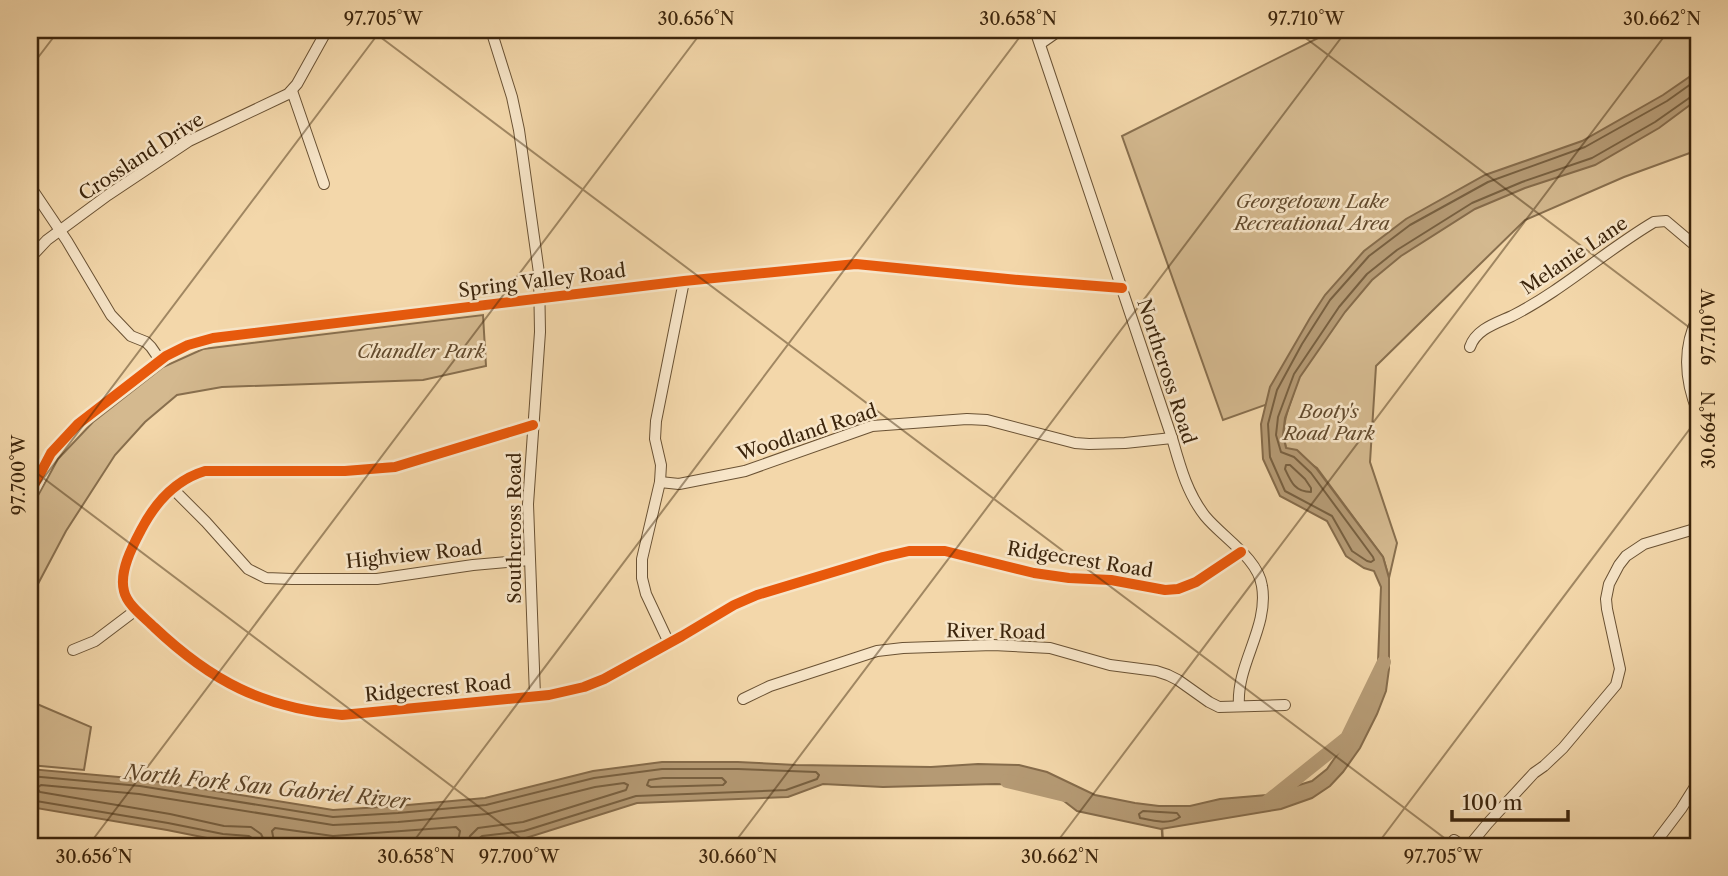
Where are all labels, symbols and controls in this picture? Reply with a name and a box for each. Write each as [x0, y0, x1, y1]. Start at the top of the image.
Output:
text: 97.705°W [344, 8, 424, 30]
text: 30.656°N [657, 8, 735, 30]
text: 30.658°N [979, 8, 1057, 30]
text: 97.710°W [1268, 8, 1346, 30]
text: 30.662°N [1623, 8, 1701, 30]
street label: Crossland Drive [75, 108, 208, 205]
park label: Georgetown Lake Recreational Area [1232, 190, 1390, 235]
street label: Melanie Lane [1517, 211, 1632, 299]
street label: Spring Valley Road [457, 259, 628, 302]
text: 97.710°W [1698, 287, 1720, 365]
street label: Northcross Road [1132, 296, 1201, 447]
park label: Chandler Park [357, 340, 485, 363]
text: 30.664°N [1698, 391, 1720, 469]
street label: Woodland Road [734, 399, 880, 466]
park label: Booty's Road Park [1281, 400, 1375, 445]
text: 97.700°W [8, 434, 30, 515]
street label: Southcross Road [503, 452, 526, 604]
street label: Highview Road [345, 536, 484, 573]
street label: Ridgecrest Road [1005, 537, 1155, 582]
street label: River Road [946, 619, 1046, 644]
street label: Ridgecrest Road [364, 671, 513, 706]
water label: North Fork San Gabriel River [121, 759, 412, 814]
scale bar [1452, 778, 1567, 822]
text: 100 m [1462, 790, 1523, 815]
text: 30.656°N [55, 846, 133, 868]
text: 30.658°N [377, 846, 455, 868]
text: 97.700°W [479, 846, 560, 868]
text: 30.660°N [698, 846, 778, 868]
text: 30.662°N [1021, 846, 1099, 868]
text: 97.705°W [1404, 846, 1484, 868]

